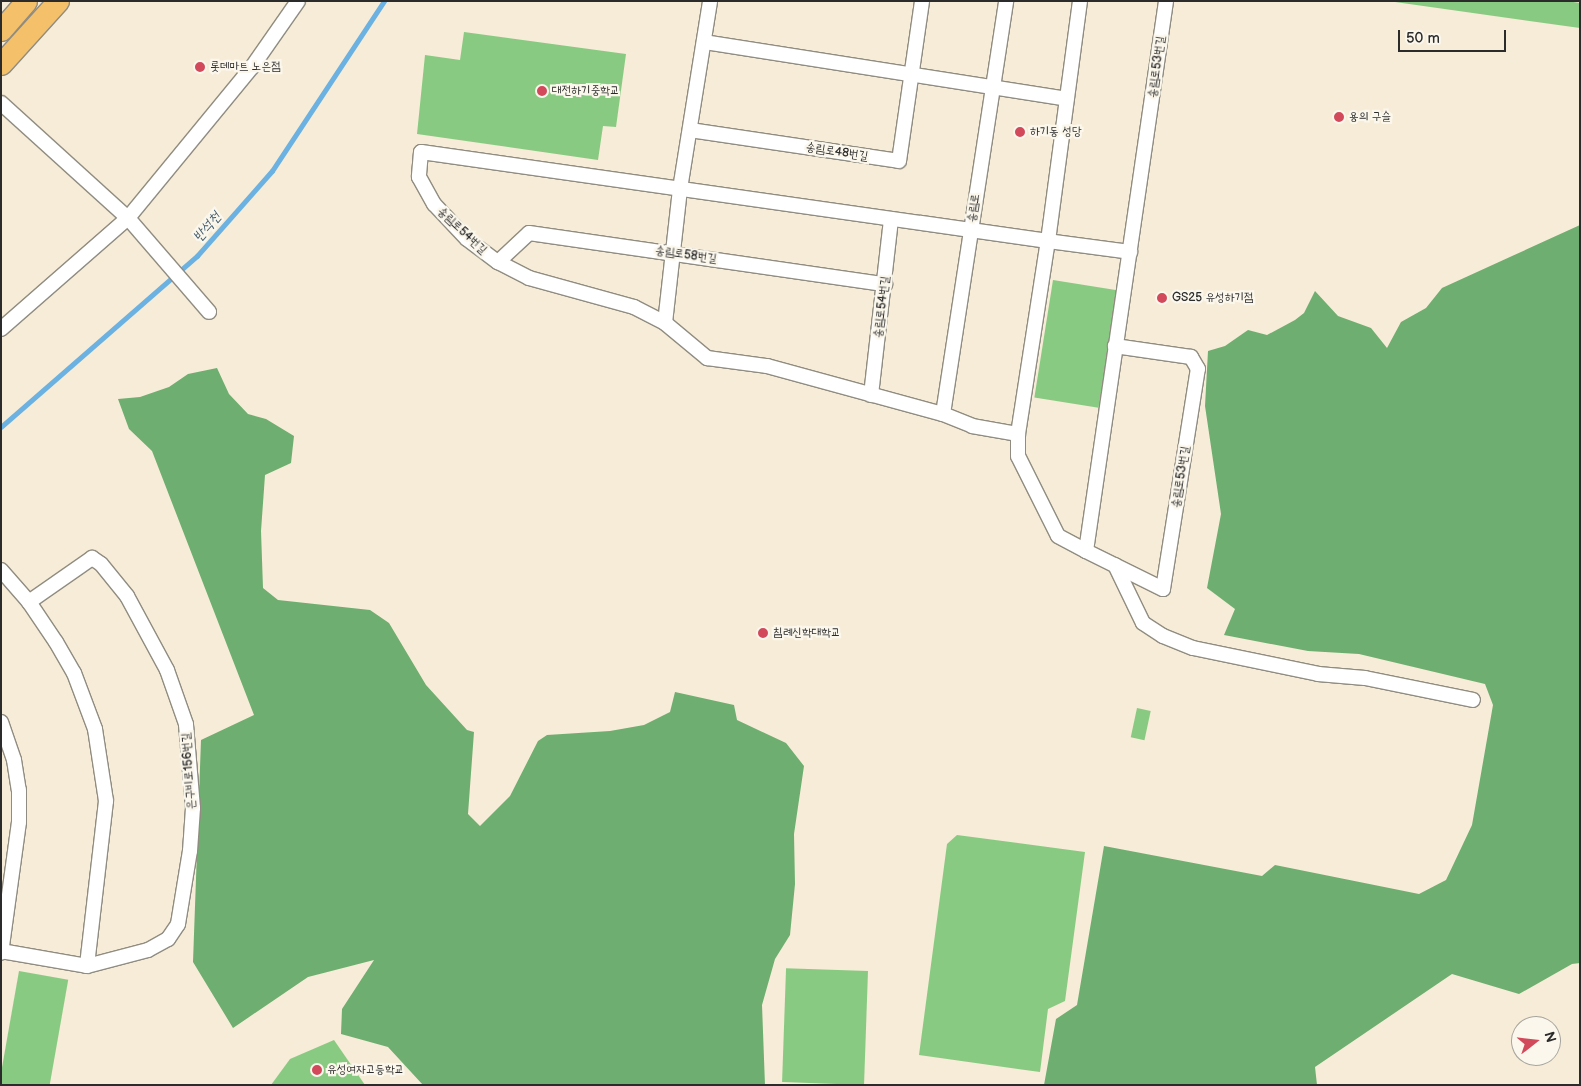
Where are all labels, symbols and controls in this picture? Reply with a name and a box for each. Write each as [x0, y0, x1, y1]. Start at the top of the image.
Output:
scale bar [1401, 20, 1508, 52]
text: 50 m [1406, 29, 1440, 48]
street label: 송림로53번길 [1146, 35, 1168, 99]
place label: 롯데마트 노은점 [210, 60, 281, 74]
marker: 롯데마트 노은점 [194, 61, 206, 73]
place label: 대전하기중학교 [552, 84, 620, 98]
marker: 대전하기중학교 [536, 85, 548, 97]
place label: 용의 구슬 [1349, 110, 1391, 124]
marker: 용의 구슬 [1333, 111, 1345, 123]
place label: 하기동 성당 [1030, 125, 1082, 139]
marker: 하기동 성당 [1014, 126, 1026, 138]
street label: 송림로48번길 [805, 140, 869, 164]
street label: 송림로 [965, 193, 983, 223]
street label: 송림로54번길 [434, 204, 490, 258]
water label: 반석천 [190, 209, 224, 245]
street label: 송림로58번길 [654, 244, 718, 266]
street label: 송림로54번길 [871, 275, 893, 339]
place label: GS25 유성하기점 [1172, 291, 1254, 305]
marker: GS25 유성하기점 [1156, 292, 1168, 304]
street label: 송림로53번길 [1169, 445, 1193, 509]
place label: 침례신학대학교 [773, 626, 841, 640]
marker: 침례신학대학교 [757, 627, 769, 639]
street label: 은구비로156번길 [179, 732, 199, 810]
north arrow [1511, 1016, 1561, 1066]
text: N [1540, 1030, 1560, 1044]
place label: 유성여자고등학교 [327, 1063, 404, 1077]
marker: 유성여자고등학교 [311, 1064, 323, 1076]

